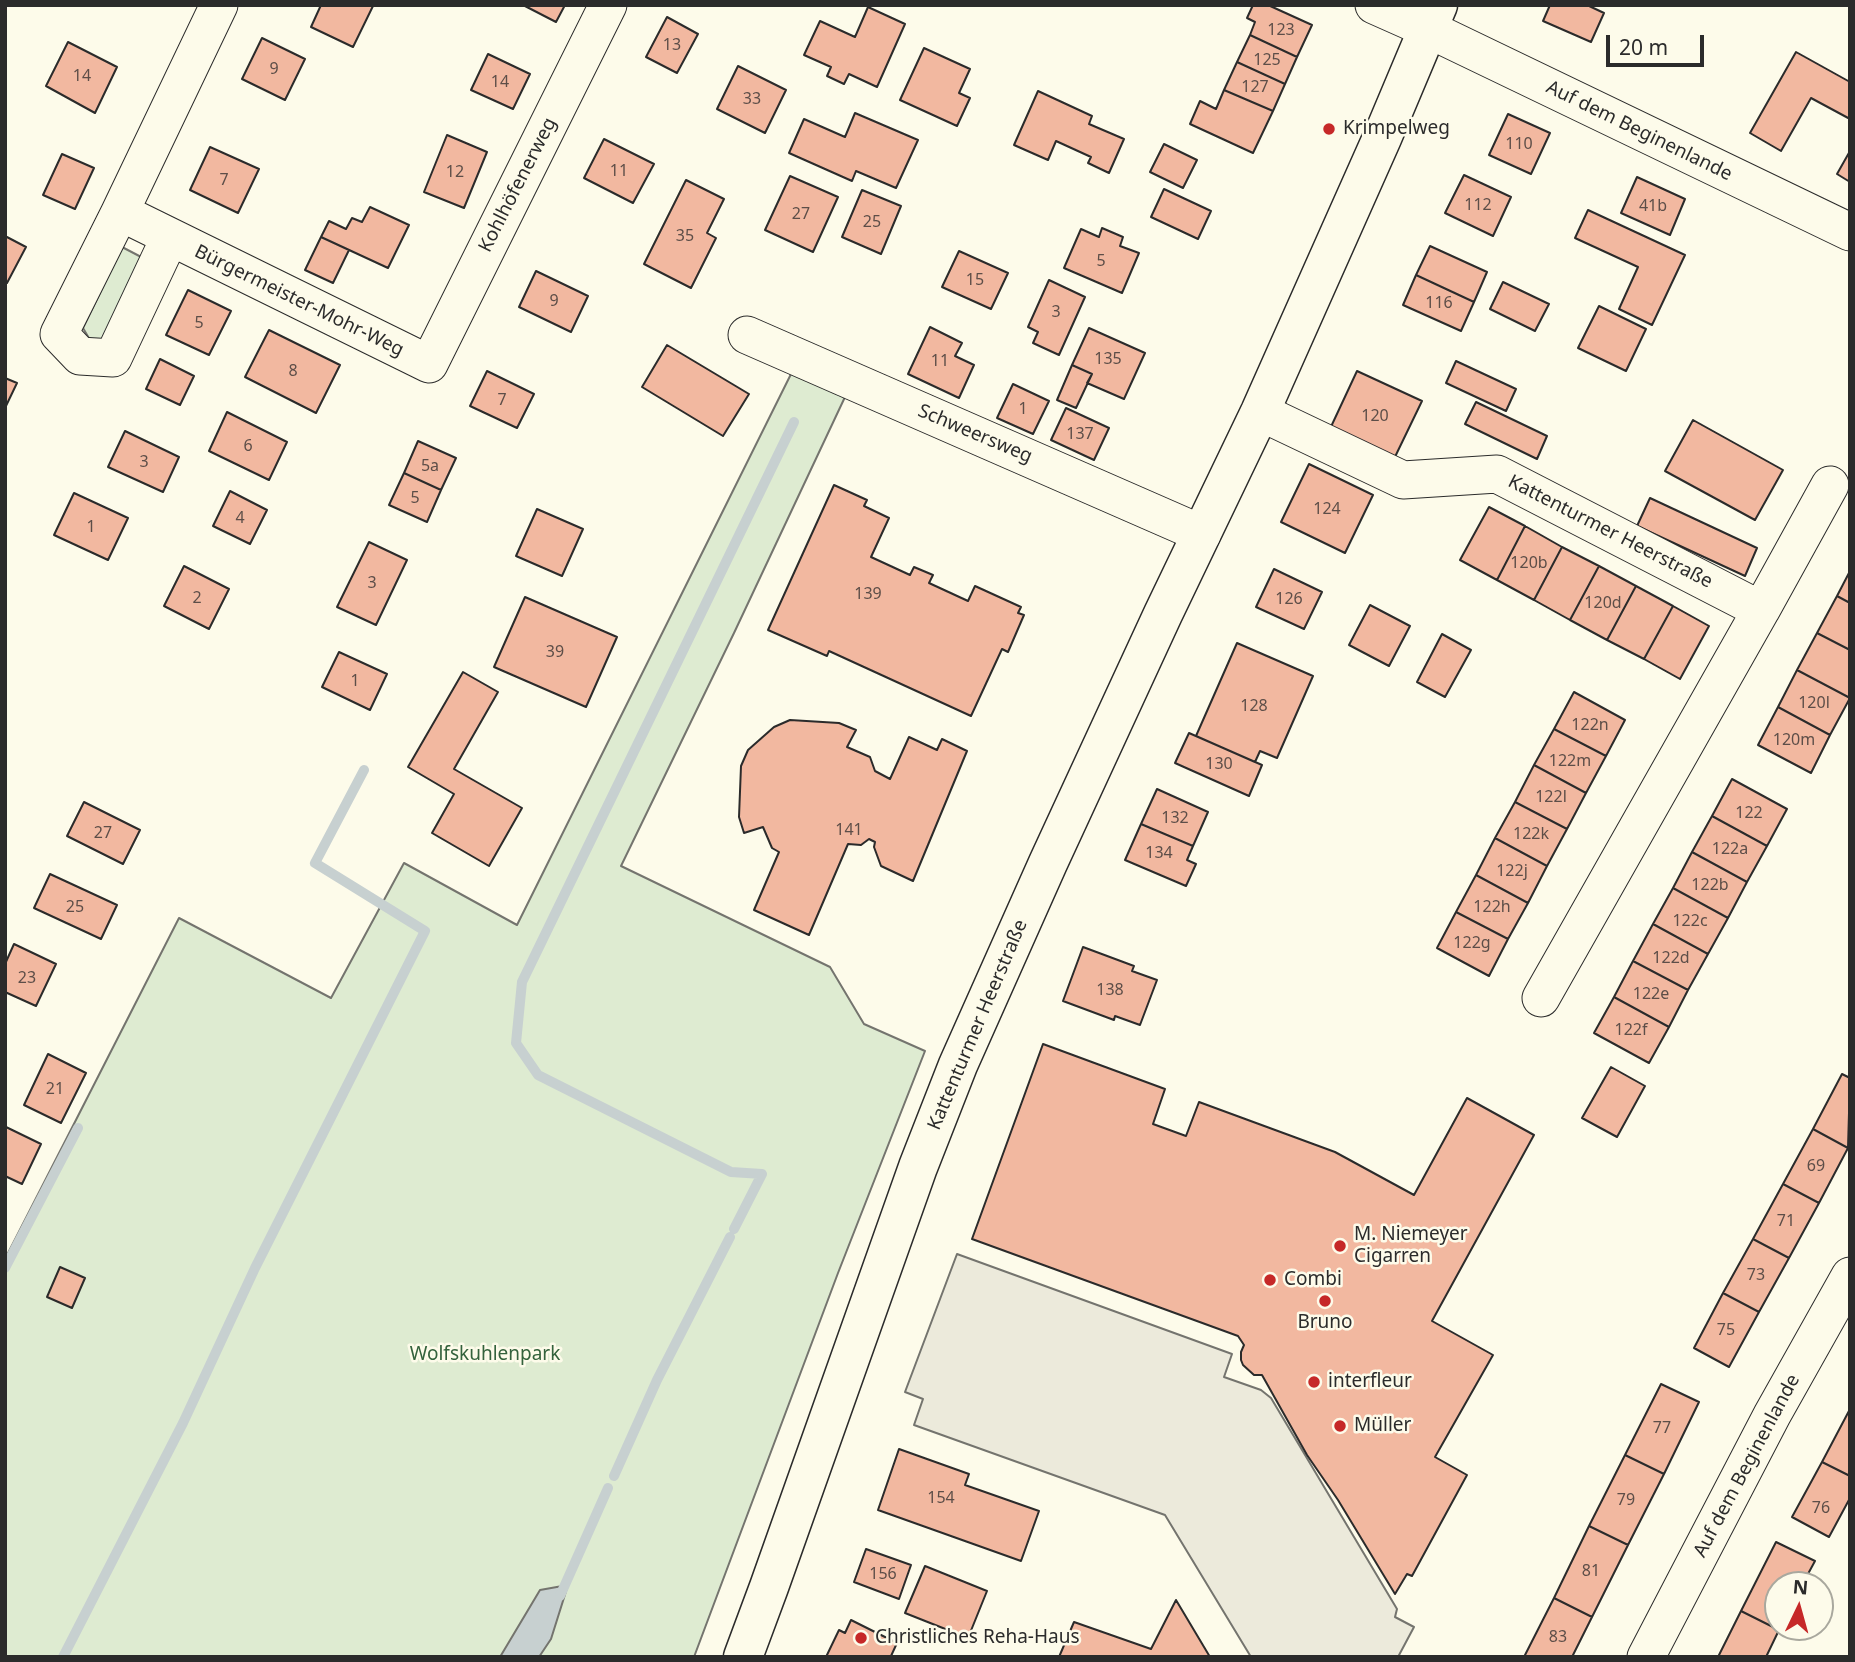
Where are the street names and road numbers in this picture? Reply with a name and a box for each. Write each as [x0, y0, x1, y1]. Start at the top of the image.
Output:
street label: Auf dem Beginenlande [1542, 76, 1736, 186]
street label: Kohlhöfenerweg [474, 114, 562, 256]
street label: Bürgermeister-Mohr-Weg [191, 240, 407, 362]
street label: Schweersweg [914, 400, 1036, 468]
street label: Kattenturmer Heerstraße [1504, 470, 1716, 594]
street label: Kattenturmer Heerstraße [923, 916, 1033, 1134]
street label: Auf dem Beginenlande [1689, 1371, 1805, 1561]

